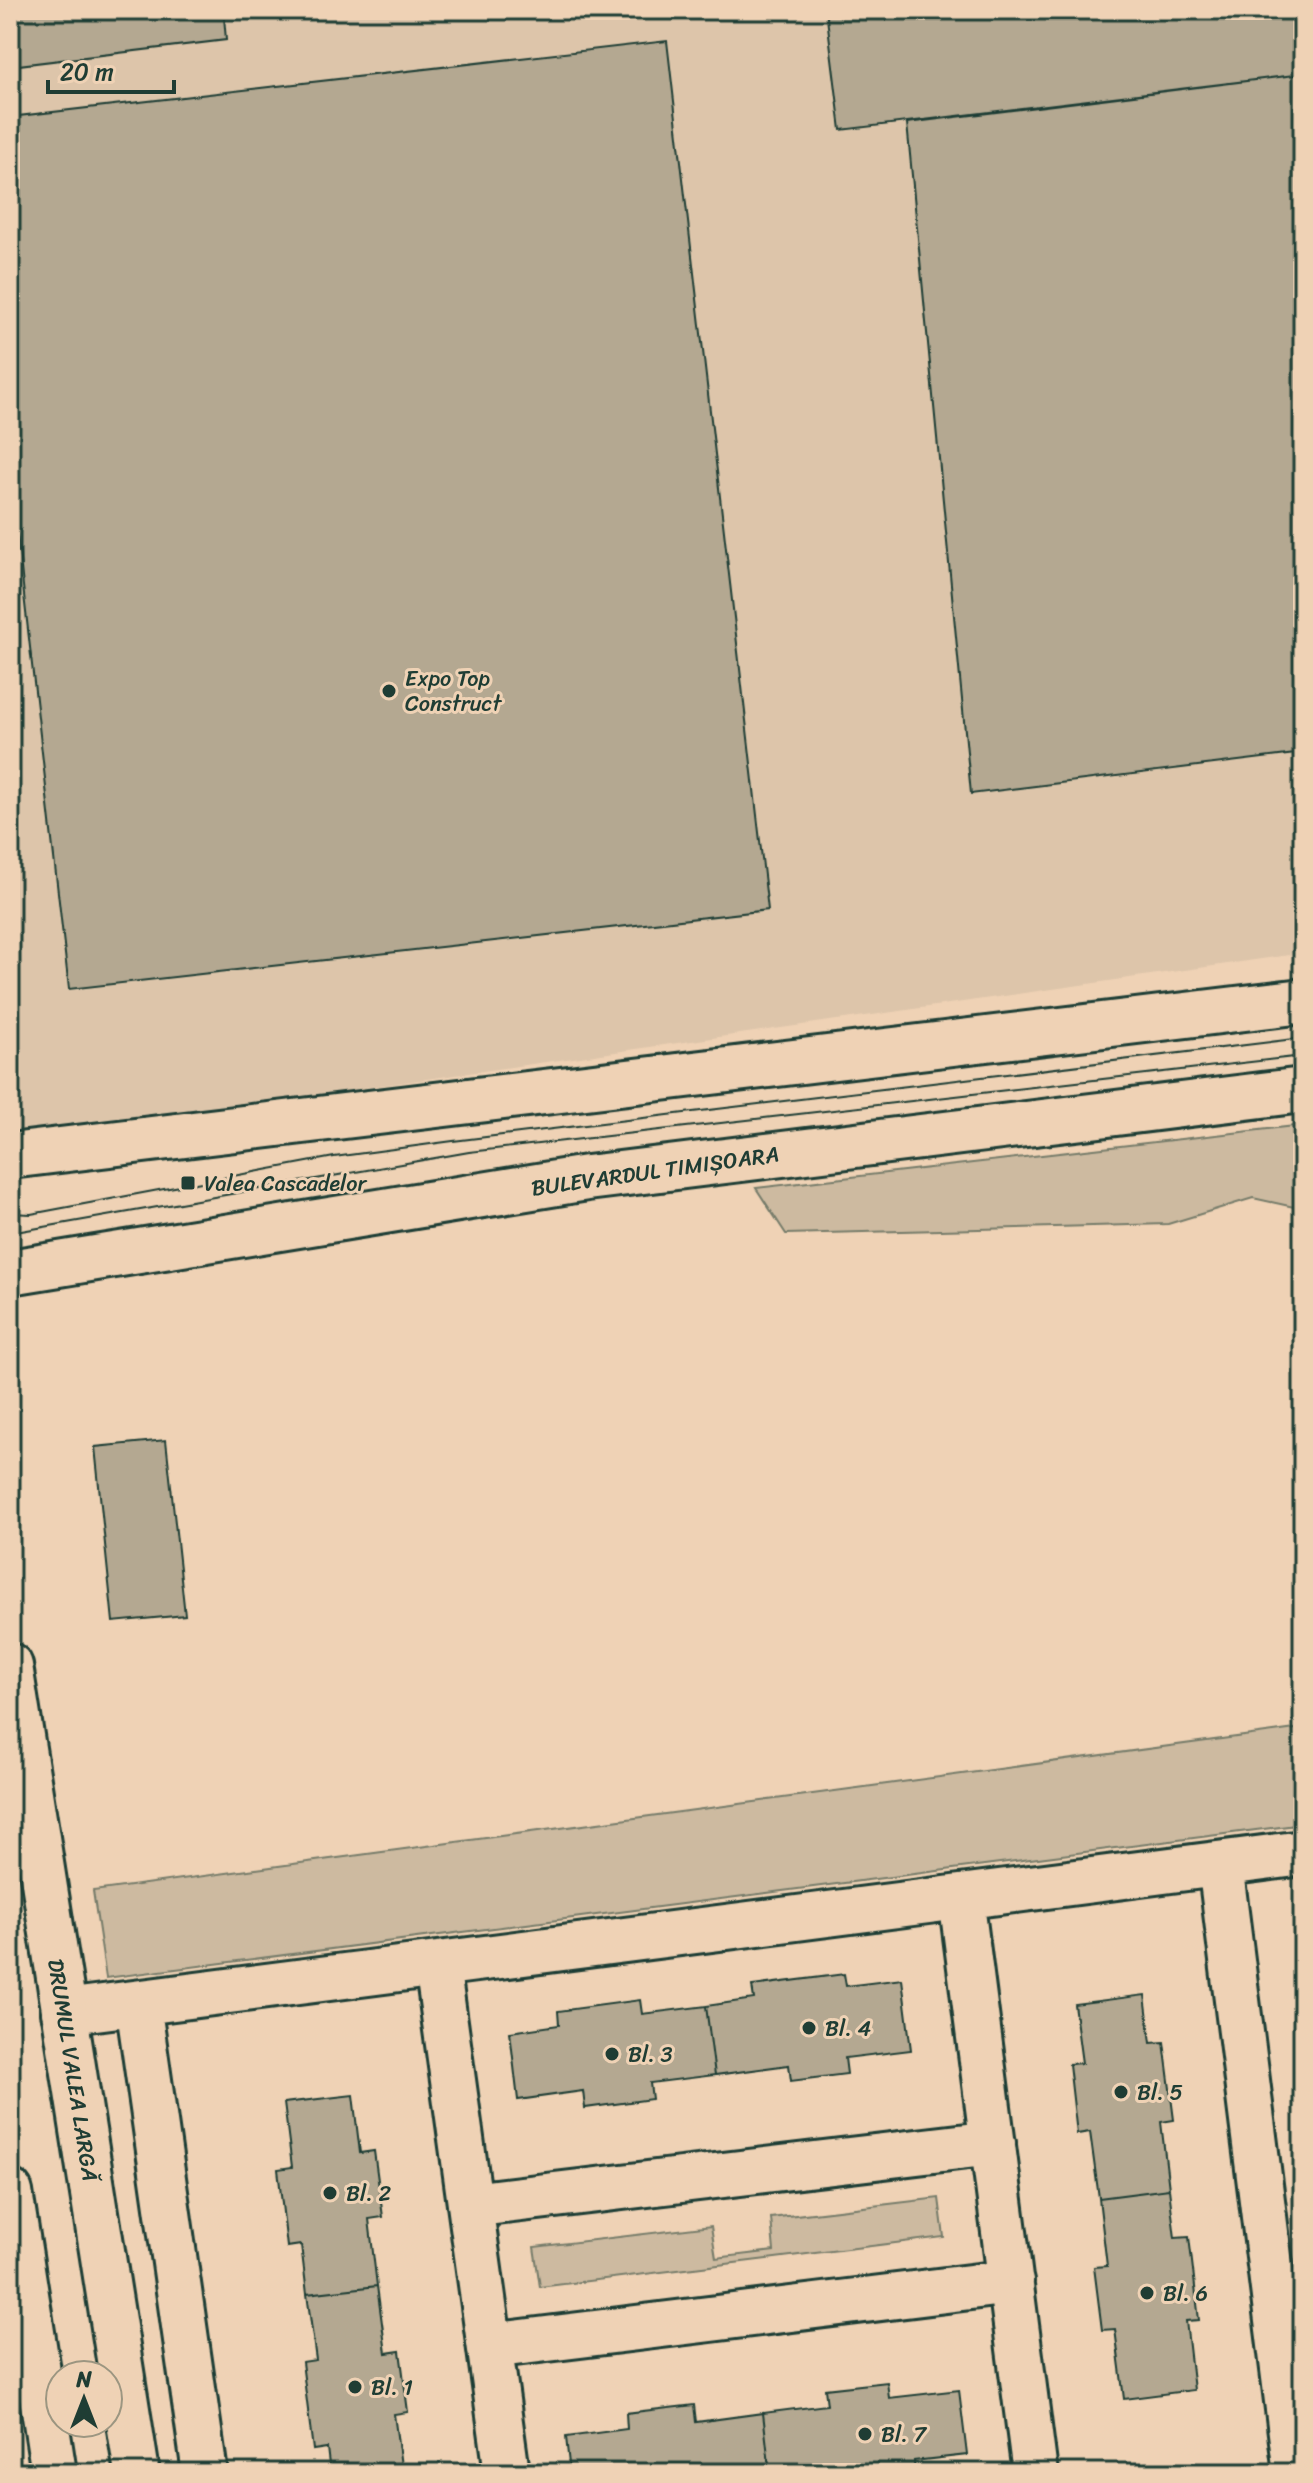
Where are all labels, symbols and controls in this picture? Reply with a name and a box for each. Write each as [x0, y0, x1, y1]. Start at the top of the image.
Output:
scale bar [48, 44, 174, 94]
text: 20 m [60, 51, 114, 93]
place label: Expo Top Construct [405, 659, 503, 723]
marker: Expo Top Construct [380, 682, 398, 700]
street label: BULEVARDUL TIMIȘOARA [529, 1134, 781, 1208]
place label: Valea Cascadelor [204, 1164, 367, 1203]
marker: Valea Cascadelor [179, 1174, 197, 1192]
street label: DRUMUL VALEA LARGĂ [36, 1956, 110, 2186]
place label: Bl. 4 [825, 2009, 872, 2048]
marker: Bl. 4 [800, 2019, 818, 2037]
place label: Bl. 3 [628, 2035, 673, 2074]
marker: Bl. 3 [603, 2045, 621, 2063]
place label: Bl. 5 [1137, 2073, 1183, 2112]
marker: Bl. 5 [1112, 2083, 1130, 2101]
place label: Bl. 2 [346, 2174, 392, 2213]
marker: Bl. 2 [321, 2184, 339, 2202]
place label: Bl. 6 [1163, 2274, 1208, 2313]
marker: Bl. 6 [1138, 2284, 1156, 2302]
north arrow [44, 2359, 124, 2439]
text: N [75, 2360, 92, 2399]
place label: Bl. 1 [371, 2368, 413, 2407]
marker: Bl. 1 [346, 2378, 364, 2396]
place label: Bl. 7 [881, 2415, 928, 2454]
marker: Bl. 7 [856, 2425, 874, 2443]

